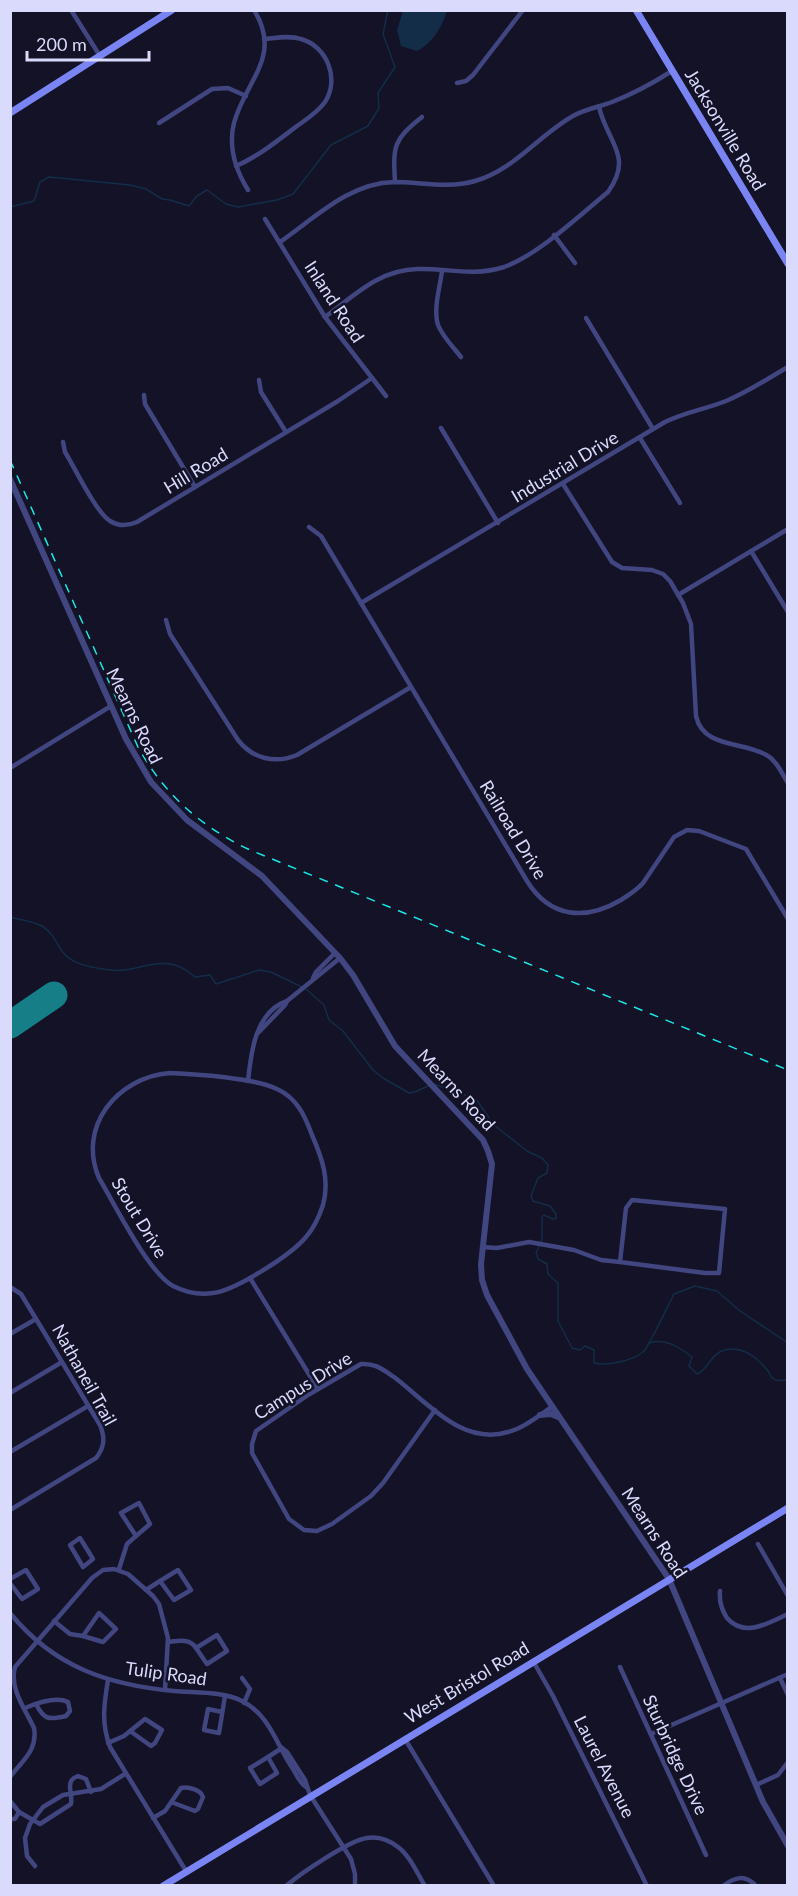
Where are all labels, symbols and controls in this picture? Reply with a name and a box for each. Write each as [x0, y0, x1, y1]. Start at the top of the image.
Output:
scale bar [27, 24, 148, 62]
text: 200 m [36, 33, 87, 55]
street label: Jacksonville Road [681, 65, 771, 194]
street label: Inland Road [300, 257, 369, 346]
street label: Industrial Drive [507, 426, 622, 507]
street label: Hill Road [159, 442, 232, 498]
street label: Mearns Road [102, 664, 168, 767]
street label: Railroad Drive [476, 776, 552, 883]
street label: Mearns Road [413, 1044, 500, 1135]
street label: Stout Drive [107, 1173, 172, 1262]
street label: Nathaneil Trail [48, 1320, 122, 1429]
street label: Campus Drive [249, 1346, 355, 1424]
street label: Mearns Road [617, 1483, 692, 1582]
street label: West Bristol Road [400, 1636, 533, 1728]
street label: Tulip Road [124, 1656, 208, 1690]
street label: Sturbridge Drive [639, 1691, 713, 1818]
street label: Laurel Avenue [570, 1712, 640, 1821]

